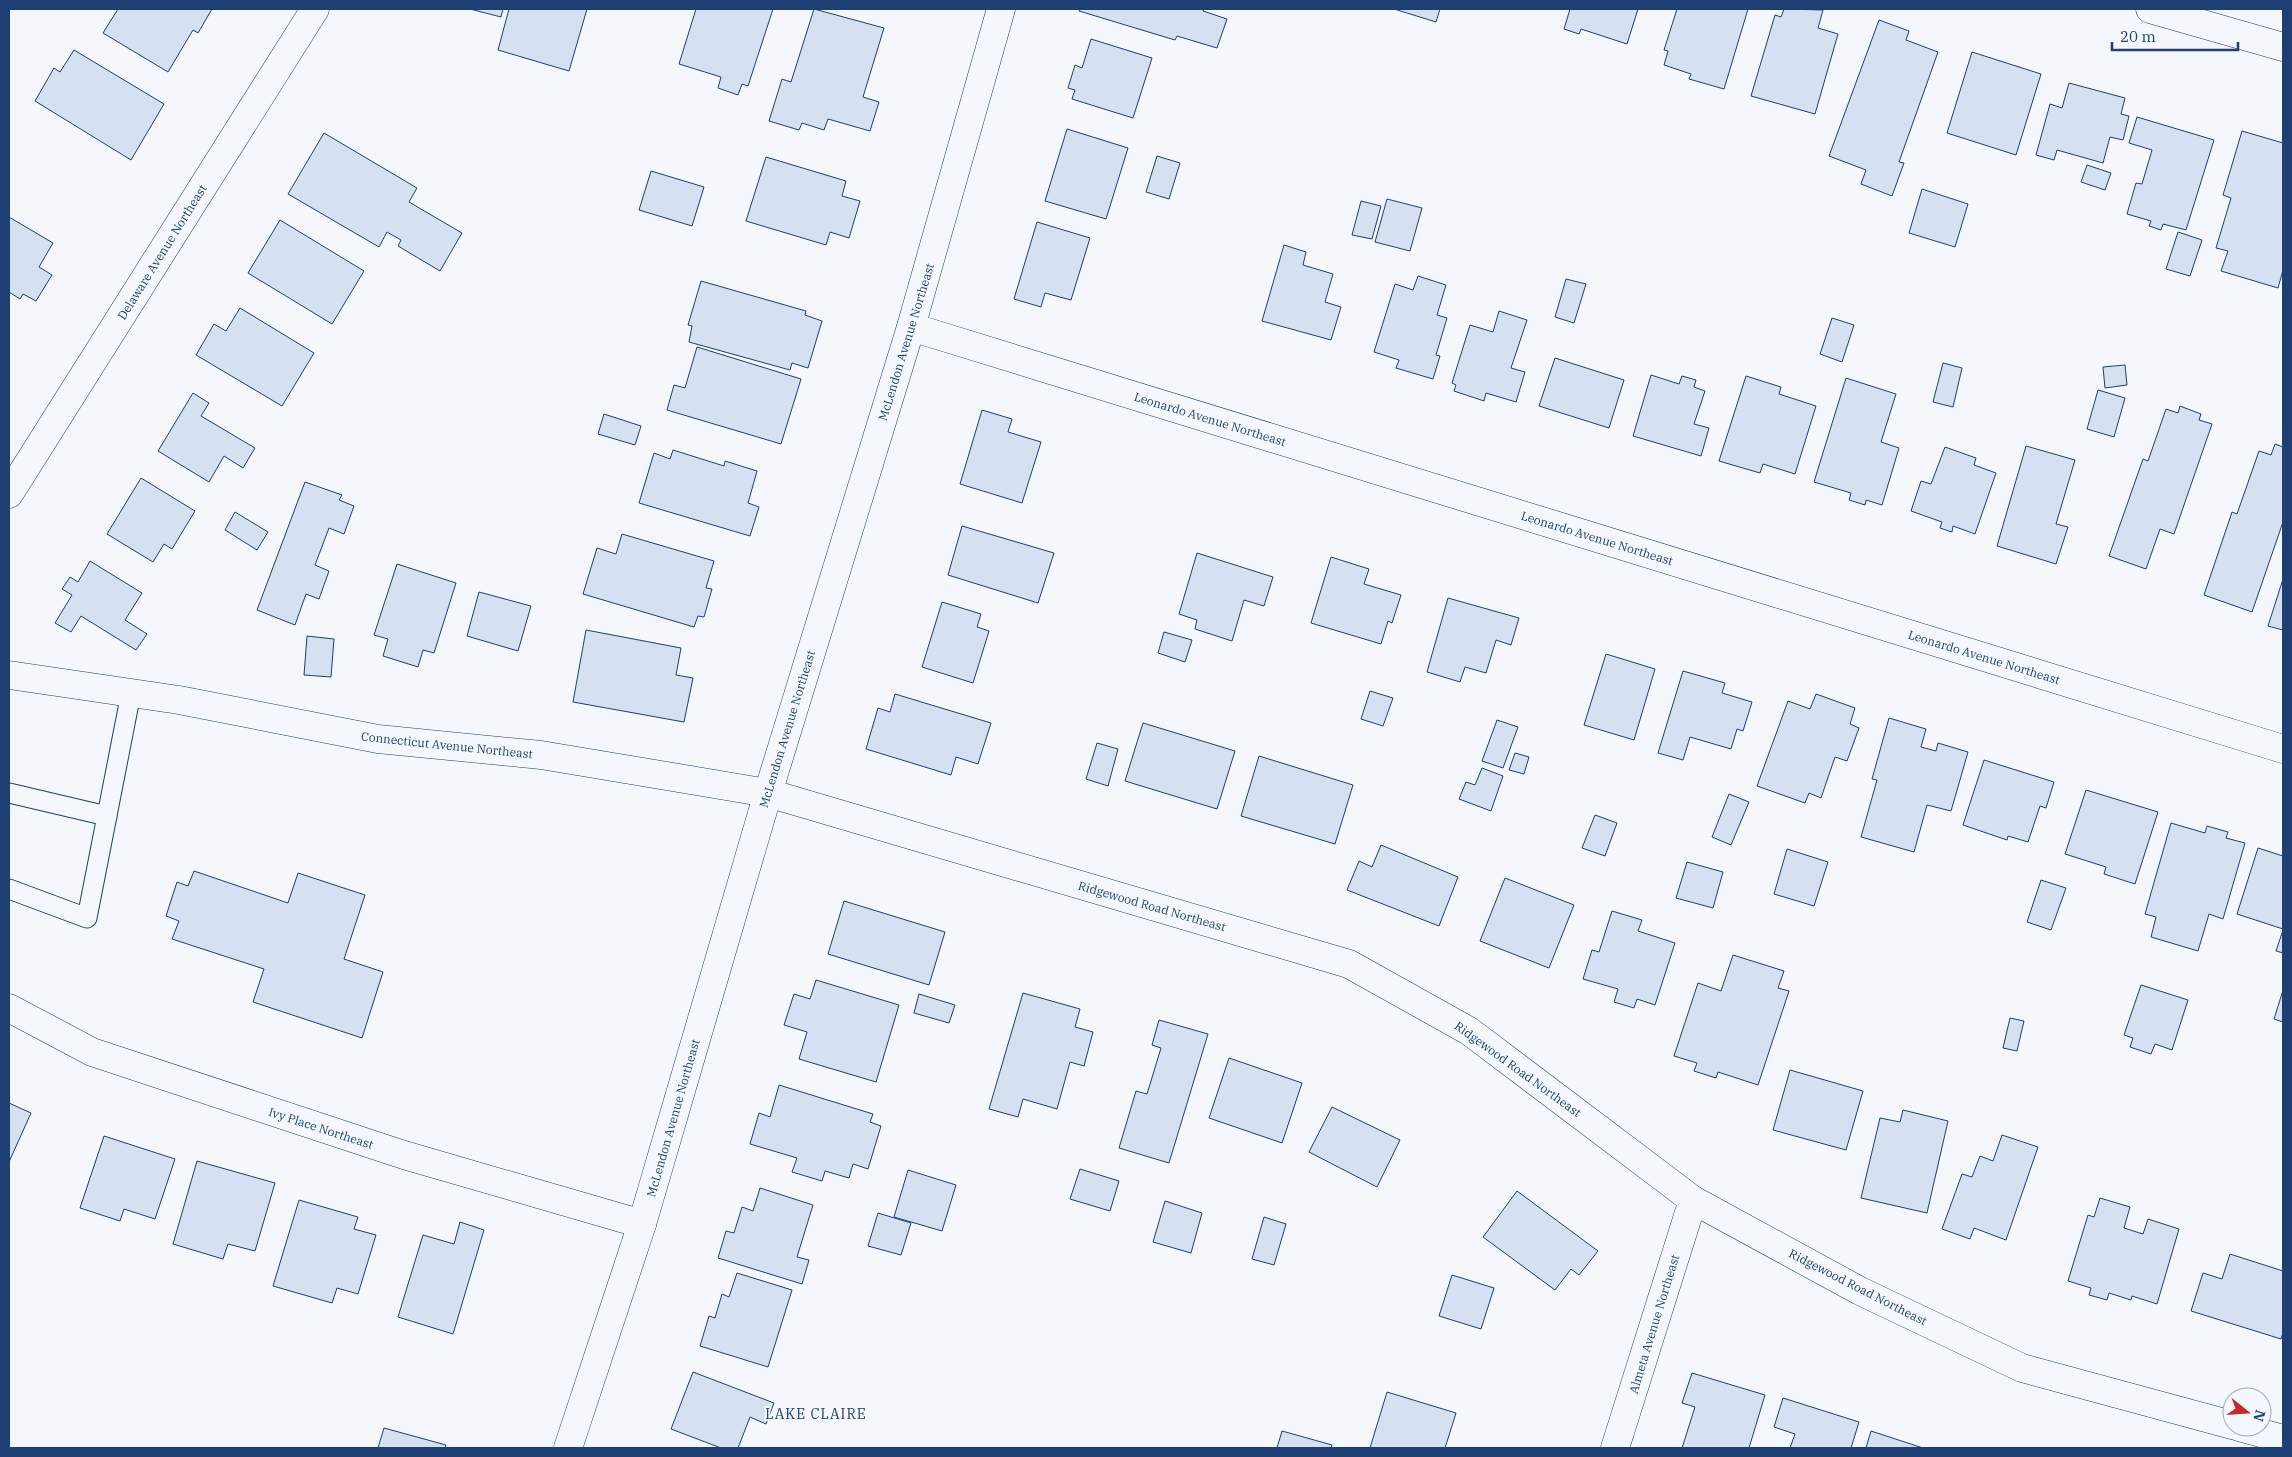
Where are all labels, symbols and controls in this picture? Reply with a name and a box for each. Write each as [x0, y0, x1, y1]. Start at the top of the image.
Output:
scale bar [2112, 20, 2238, 52]
text: 20 m [2120, 27, 2156, 46]
street label: Delaware Avenue Northeast [114, 182, 210, 322]
street label: McLendon Avenue Northeast [875, 262, 937, 422]
street label: Leonardo Avenue Northeast [1132, 389, 1288, 449]
street label: Leonardo Avenue Northeast [1519, 508, 1675, 568]
street label: Leonardo Avenue Northeast [1906, 627, 2062, 687]
street label: McLendon Avenue Northeast [756, 649, 818, 809]
street label: Connecticut Avenue Northeast [361, 729, 533, 761]
street label: Ridgewood Road Northeast [1076, 878, 1228, 934]
street label: Ridgewood Road Northeast [1452, 1018, 1584, 1120]
street label: McLendon Avenue Northeast [643, 1037, 703, 1199]
street label: Ivy Place Northeast [267, 1104, 375, 1152]
street label: Ridgewood Road Northeast [1786, 1246, 1930, 1328]
street label: Almeta Avenue Northeast [1626, 1253, 1682, 1395]
north arrow [2222, 1387, 2272, 1437]
district label: LAKE CLAIRE [765, 1405, 867, 1423]
text: N [2249, 1408, 2270, 1424]

